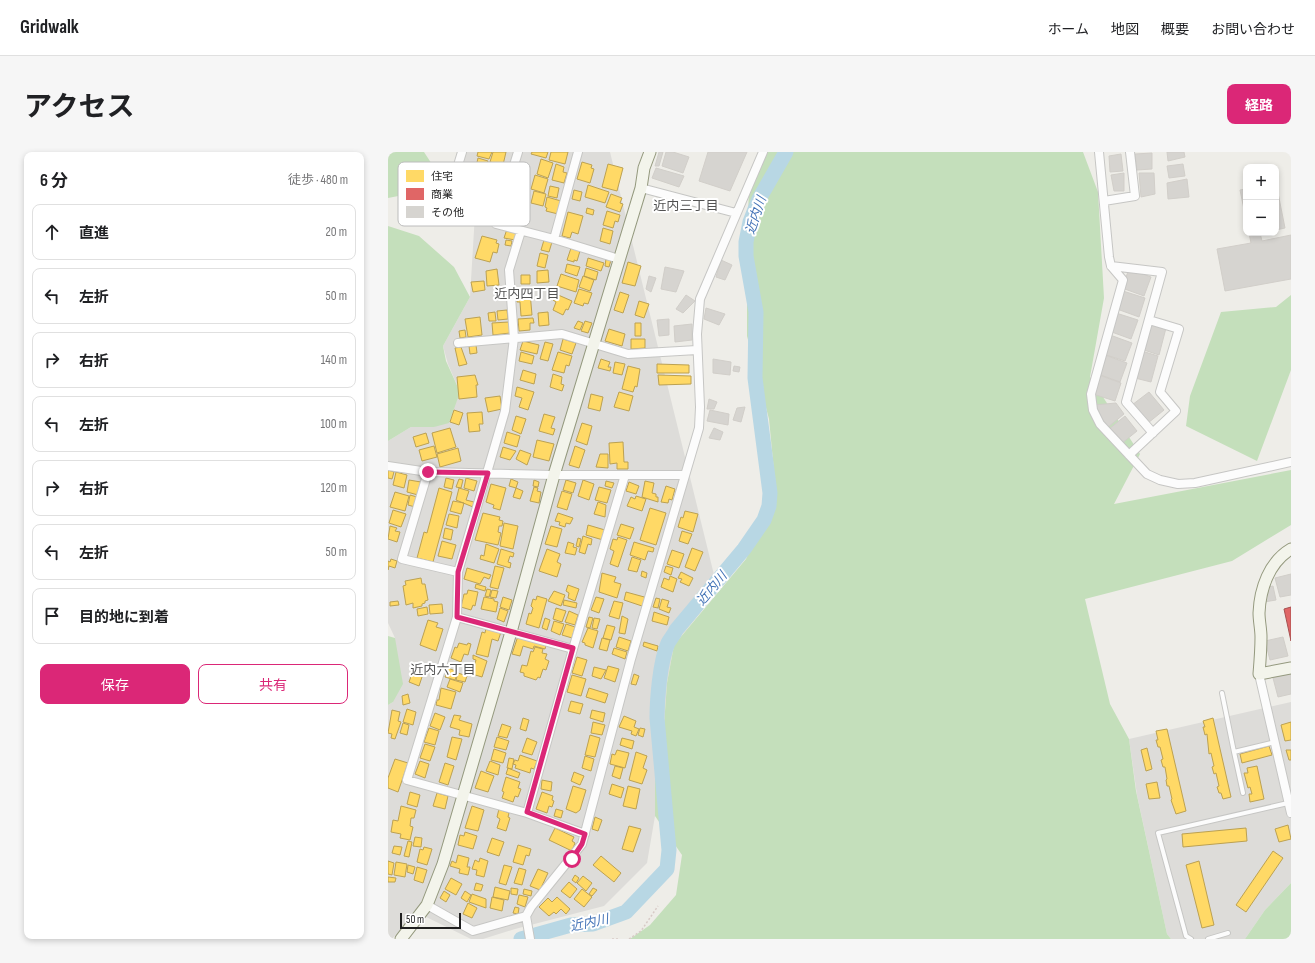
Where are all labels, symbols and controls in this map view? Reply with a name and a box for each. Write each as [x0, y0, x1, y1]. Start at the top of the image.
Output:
text: Gridwalk [20, 16, 79, 39]
text: ホーム [1047, 21, 1089, 38]
text: 地図 [1111, 21, 1139, 38]
text: 概要 [1161, 21, 1189, 38]
text: お問い合わせ [1211, 21, 1295, 38]
button: 経路 [1227, 84, 1291, 124]
text: アクセス [24, 91, 135, 124]
legend [398, 162, 530, 226]
map controls [1243, 164, 1279, 236]
button: + [1243, 164, 1279, 200]
text: 住宅 [431, 170, 453, 183]
text: 6 分 [40, 171, 68, 191]
text: 徒歩 · 480 m [288, 172, 348, 188]
text: 商業 [431, 188, 453, 201]
water label: 近内川 [742, 192, 771, 236]
district label: 近内三丁目 [653, 198, 719, 214]
button: − [1243, 200, 1279, 236]
text: その他 [431, 206, 464, 219]
icon: ahead [41, 221, 63, 243]
text: 直進 [79, 224, 109, 243]
text: 20 m [325, 224, 347, 240]
icon: left [41, 285, 63, 307]
district label: 近内四丁目 [494, 286, 560, 302]
text: 左折 [79, 288, 109, 307]
text: 50 m [326, 288, 347, 304]
icon: right [41, 349, 63, 371]
text: 右折 [79, 352, 109, 371]
text: 140 m [321, 352, 347, 368]
icon: left [41, 413, 63, 435]
text: 左折 [79, 416, 109, 435]
text: 100 m [320, 416, 347, 432]
route end [419, 463, 437, 481]
icon: right [41, 477, 63, 499]
text: 右折 [79, 480, 109, 499]
text: 120 m [321, 480, 347, 496]
icon: left [41, 541, 63, 563]
text: 左折 [79, 544, 109, 563]
text: 50 m [326, 544, 347, 560]
water label: 近内川 [693, 567, 732, 609]
icon: arrive [41, 605, 63, 627]
text: 目的地に到着 [79, 608, 169, 627]
district label: 近内六丁目 [410, 662, 476, 678]
button: 保存 [40, 664, 190, 704]
button: 共有 [198, 664, 348, 704]
route start [563, 850, 581, 868]
scale bar [400, 911, 461, 930]
water label: 近内川 [568, 911, 612, 935]
text: 50 m [406, 913, 424, 926]

